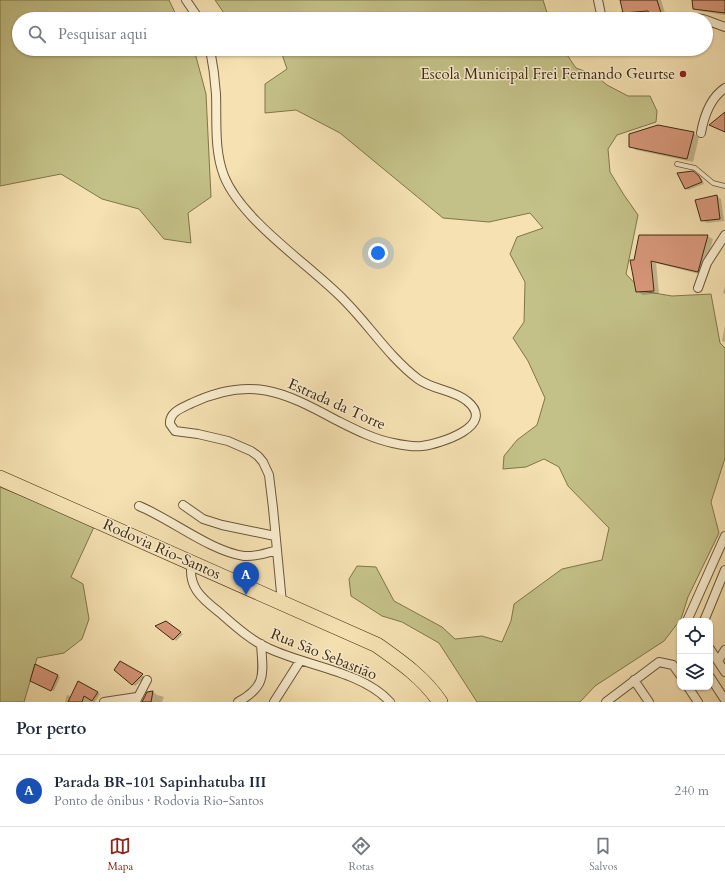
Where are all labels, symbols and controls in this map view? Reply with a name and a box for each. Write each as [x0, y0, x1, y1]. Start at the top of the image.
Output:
search box [12, 12, 713, 56]
icon: search [26, 23, 48, 45]
text: Pesquisar aqui [58, 24, 147, 44]
place label: Escola Municipal Frei Fernando Geurtse [420, 64, 675, 84]
marker: Escola Municipal Frei Fernando Geurtse [678, 69, 688, 79]
your location [368, 243, 388, 263]
street label: Estrada da Torre [285, 374, 389, 435]
street label: Rodovia Rio-Santos [100, 514, 224, 584]
pin: A [233, 562, 259, 595]
map controls [677, 618, 713, 690]
button: locate [677, 618, 713, 654]
street label: Rua São Sebastião [268, 624, 380, 684]
button: layers [677, 654, 713, 690]
text: Por perto [16, 717, 86, 740]
text: Parada BR-101 Sapinhatuba III [54, 772, 266, 792]
text: A [24, 782, 34, 800]
text: 240 m [675, 782, 709, 800]
text: Ponto de ônibus · Rodovia Rio-Santos [54, 792, 264, 810]
tab: Mapa [108, 835, 133, 874]
tab: Rotas [348, 835, 374, 874]
tab: Salvos [589, 835, 617, 874]

